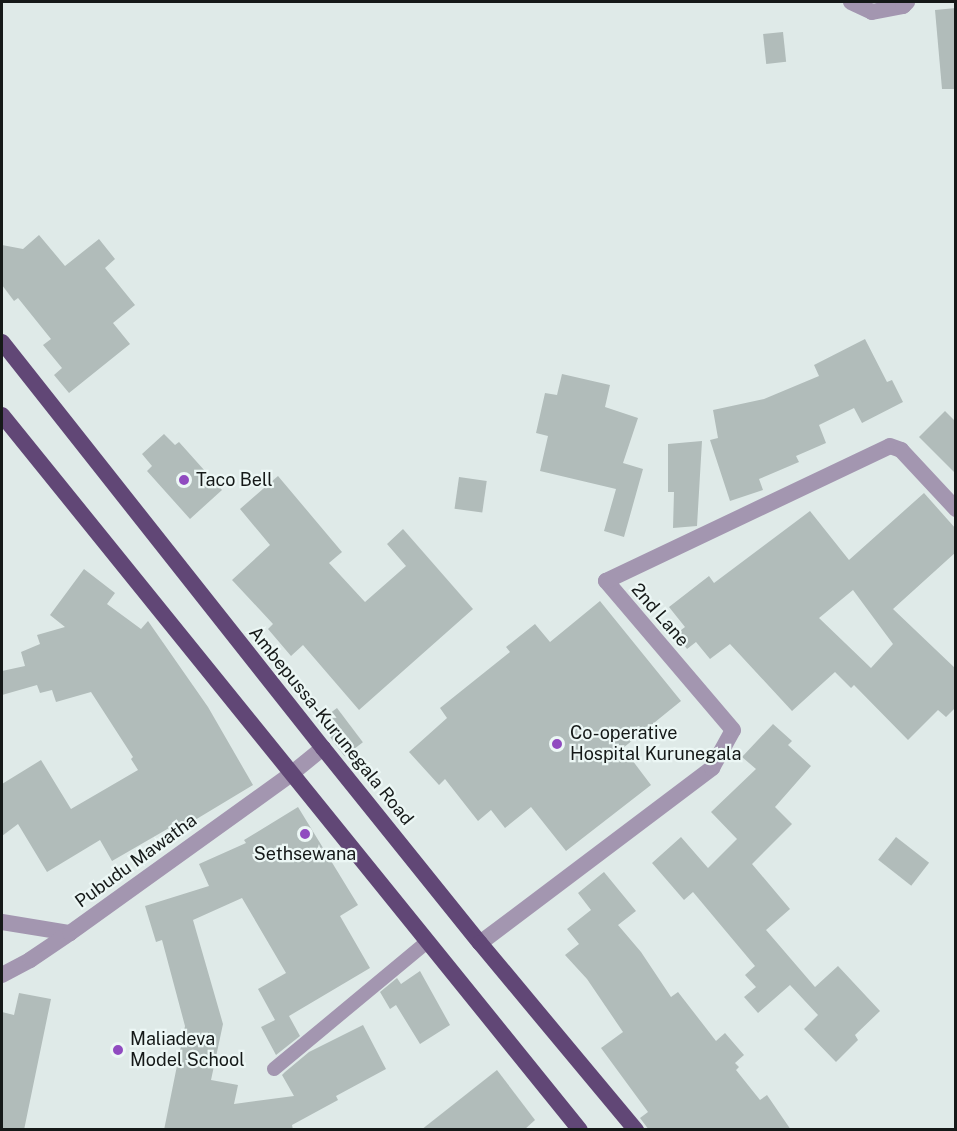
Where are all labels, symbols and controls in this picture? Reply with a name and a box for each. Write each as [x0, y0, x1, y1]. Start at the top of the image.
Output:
place label: Taco Bell [196, 469, 273, 491]
marker: Taco Bell [177, 473, 191, 487]
street label: 2nd Lane [627, 579, 693, 651]
street label: Ambepussa-Kurunegala Road [244, 622, 418, 830]
place label: Co-operative Hospital Kurunegala [570, 723, 741, 766]
marker: Co-operative Hospital Kurunegala [548, 735, 566, 753]
street label: Pubudu Mawatha [71, 810, 201, 912]
marker: Sethsewana [298, 827, 312, 841]
place label: Sethsewana [254, 843, 356, 865]
place label: Maliadeva Model School [130, 1029, 245, 1072]
marker: Maliadeva Model School [111, 1043, 125, 1057]

